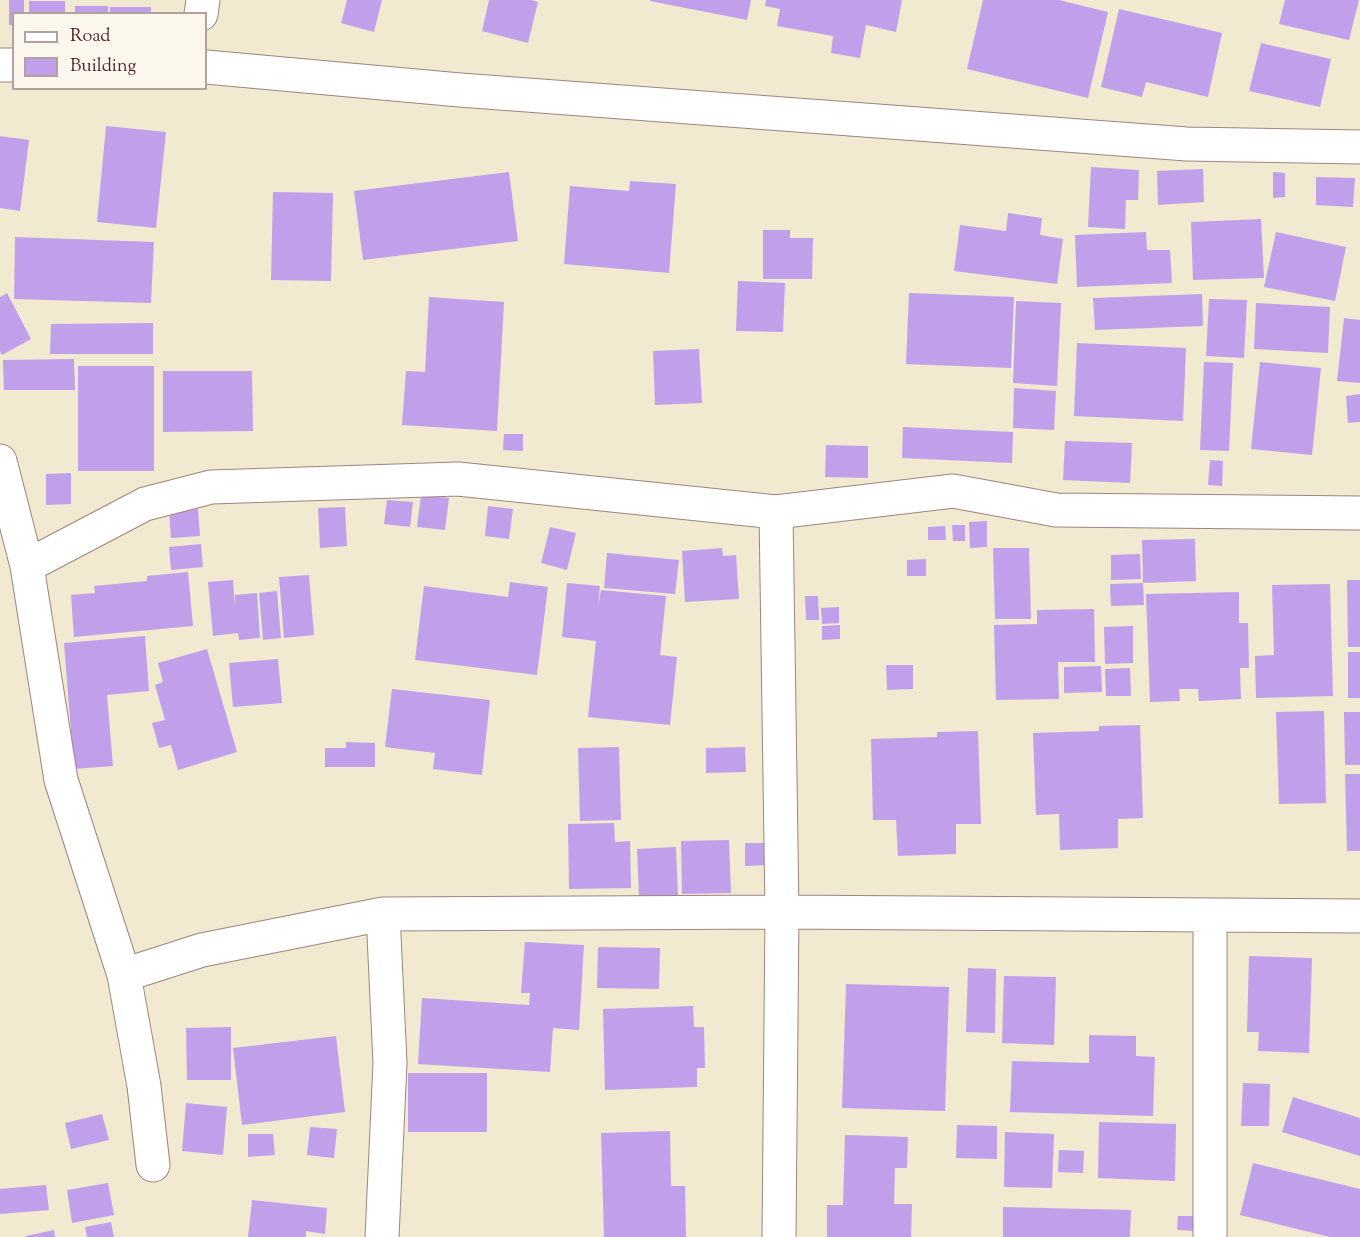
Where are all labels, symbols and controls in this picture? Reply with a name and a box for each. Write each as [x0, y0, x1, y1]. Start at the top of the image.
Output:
legend [12, 12, 207, 90]
text: Road [70, 24, 110, 50]
text: Building [70, 54, 136, 80]

